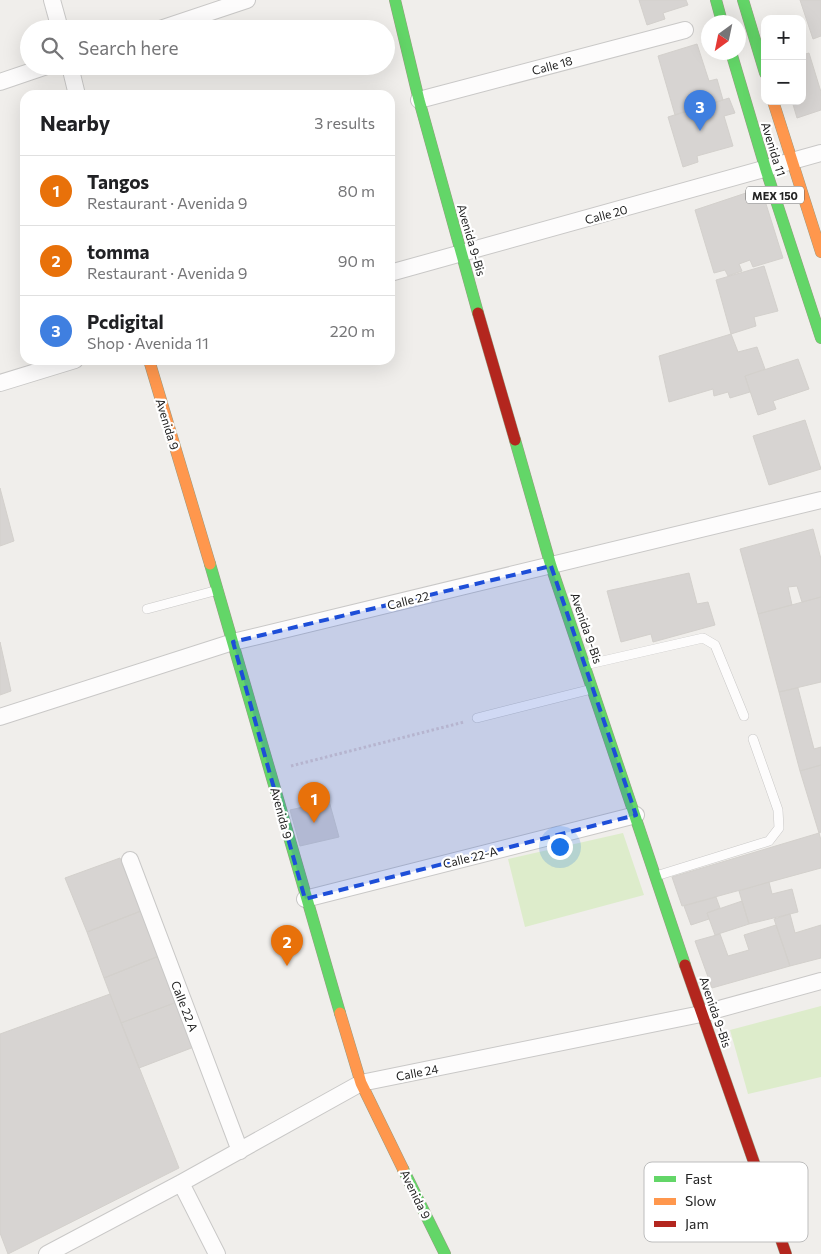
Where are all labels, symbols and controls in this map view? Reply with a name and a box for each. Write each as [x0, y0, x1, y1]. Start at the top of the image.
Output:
north arrow [701, 15, 746, 60]
map controls [761, 15, 806, 105]
button: + [761, 15, 806, 60]
search box [20, 20, 395, 75]
icon: search [38, 34, 66, 62]
text: Search here [78, 36, 178, 59]
street label: Calle 18 [530, 53, 574, 77]
button: − [761, 60, 806, 105]
pin: 3 [684, 90, 716, 131]
text: Nearby [40, 110, 110, 135]
text: 3 results [314, 113, 375, 132]
street label: Avenida 11 [759, 120, 789, 178]
text: Tangos [87, 170, 149, 193]
text: 1 [52, 181, 60, 200]
text: 80 m [338, 181, 375, 200]
road number: MEX 150 [746, 186, 804, 204]
text: Restaurant · Avenida 9 [87, 193, 247, 212]
street label: Avenida 9-Bis [455, 202, 489, 278]
street label: Calle 20 [583, 202, 629, 226]
text: tomma [87, 240, 149, 263]
text: 2 [51, 251, 61, 270]
text: 90 m [338, 251, 375, 270]
text: Restaurant · Avenida 9 [87, 263, 247, 282]
text: Pcdigital [87, 310, 164, 333]
text: 3 [51, 321, 61, 340]
text: 220 m [330, 321, 375, 340]
text: Shop · Avenida 11 [87, 333, 209, 352]
street label: Avenida 9 [154, 397, 182, 451]
street label: Calle 22 [386, 588, 431, 612]
street label: Avenida 9-Bis [568, 591, 606, 665]
pin: 1 [298, 782, 330, 823]
street label: Avenida 9 [268, 786, 296, 840]
your location [547, 834, 573, 860]
street label: Calle 22-A [441, 843, 499, 871]
pin: 2 [271, 925, 303, 966]
street label: Avenida 9-Bis [697, 975, 735, 1049]
street label: Calle 22 A [169, 979, 201, 1033]
street label: Calle 24 [395, 1061, 439, 1083]
legend [644, 1162, 808, 1242]
street label: Avenida 9 [398, 1167, 434, 1221]
text: Fast [685, 1170, 712, 1187]
text: Slow [685, 1192, 716, 1209]
text: Jam [685, 1215, 709, 1232]

